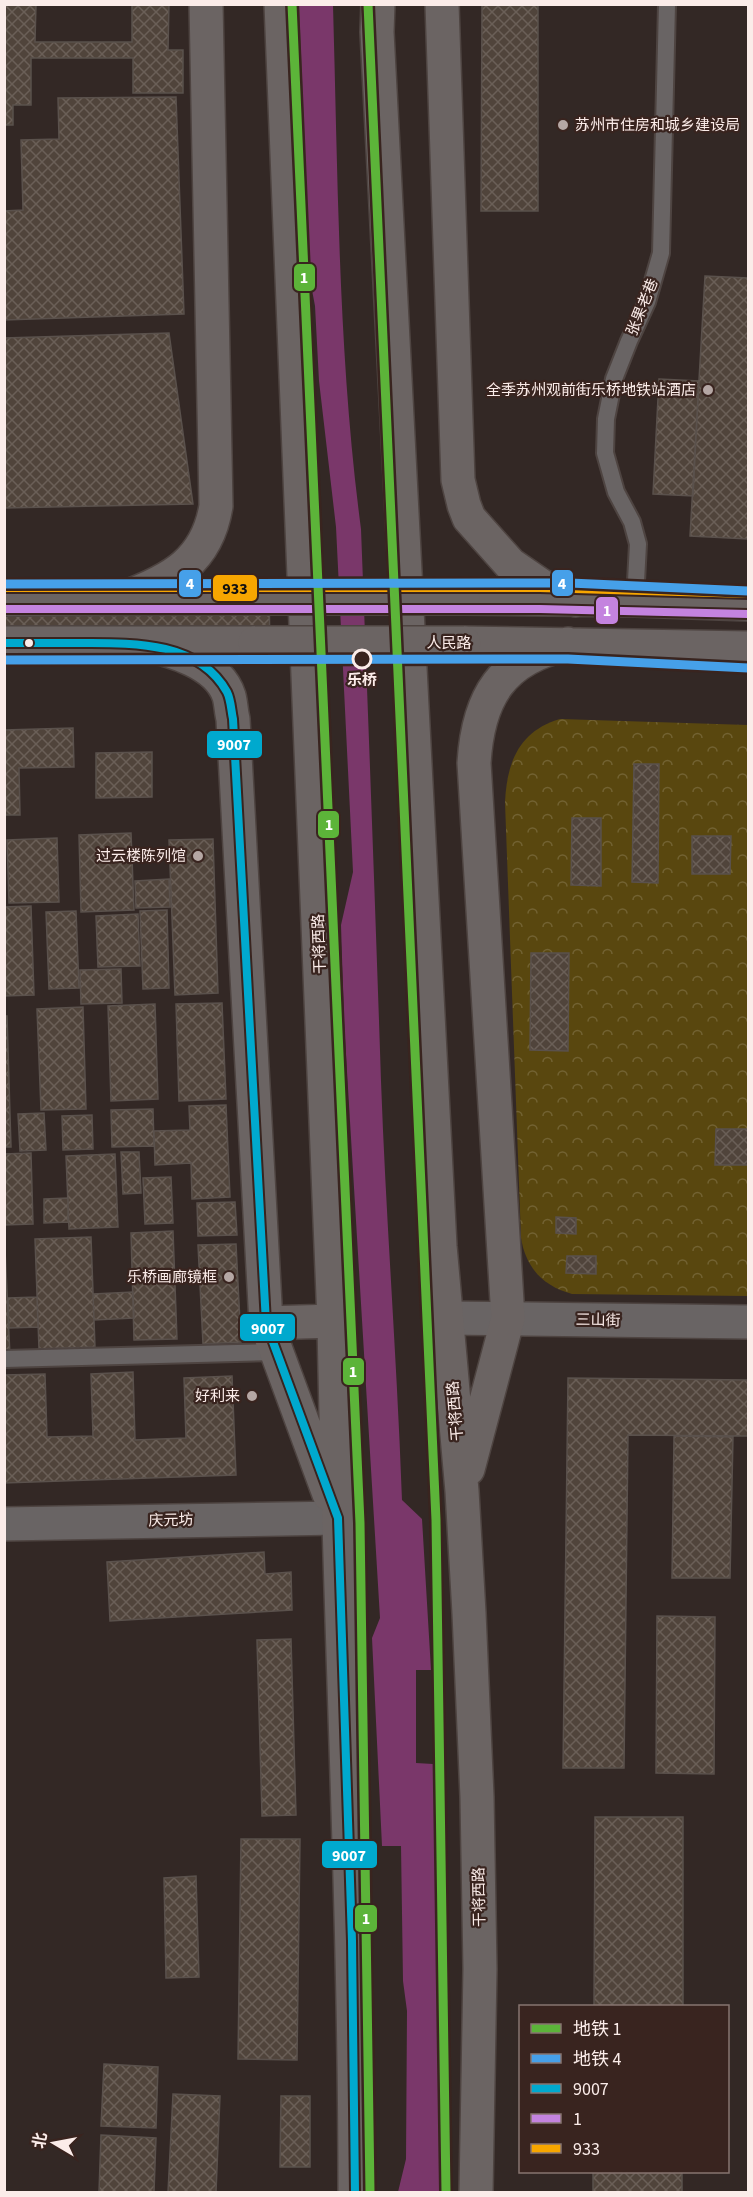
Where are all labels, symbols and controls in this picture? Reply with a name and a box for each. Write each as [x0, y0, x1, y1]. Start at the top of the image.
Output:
place label: 苏州市住房和城乡建设局 [575, 115, 740, 136]
marker: 苏州市住房和城乡建设局 [556, 118, 570, 132]
line badge: 1 [293, 263, 316, 292]
text: 1 [300, 267, 308, 289]
street label: 张果老巷 [621, 275, 663, 339]
place label: 全季苏州观前街乐桥地铁站酒店 [486, 380, 696, 401]
marker: 全季苏州观前街乐桥地铁站酒店 [701, 383, 715, 397]
line badge: 4 [178, 569, 202, 598]
line badge: 4 [551, 569, 574, 597]
text: 4 [186, 573, 195, 595]
text: 4 [558, 573, 567, 595]
line badge: 933 [212, 574, 258, 602]
text: 933 [222, 578, 248, 600]
line badge: 1 [595, 596, 619, 625]
text: 1 [603, 600, 611, 622]
street label: 人民路 [426, 633, 472, 654]
unlabelled marker [23, 637, 35, 649]
marker: 乐桥 [352, 649, 372, 669]
place label: 乐桥 [347, 670, 377, 691]
line badge: 9007 [206, 730, 263, 759]
text: 9007 [217, 734, 251, 756]
line badge: 1 [317, 810, 340, 839]
text: 1 [325, 814, 333, 836]
place label: 过云楼陈列馆 [96, 846, 186, 867]
marker: 过云楼陈列馆 [191, 849, 205, 863]
street label: 干将西路 [308, 914, 331, 974]
place label: 乐桥画廊镜框 [127, 1267, 217, 1288]
marker: 乐桥画廊镜框 [222, 1270, 236, 1284]
street label: 三山街 [575, 1310, 621, 1331]
line badge: 9007 [239, 1313, 296, 1342]
text: 9007 [251, 1318, 285, 1340]
line badge: 1 [342, 1357, 365, 1386]
text: 1 [349, 1361, 357, 1383]
street label: 干将西路 [442, 1380, 469, 1442]
place label: 好利来 [195, 1386, 240, 1407]
marker: 好利来 [245, 1389, 259, 1403]
street label: 庆元坊 [148, 1510, 194, 1531]
line badge: 9007 [321, 1840, 378, 1869]
text: 9007 [332, 1845, 366, 1867]
street label: 干将西路 [468, 1867, 491, 1927]
line badge: 1 [354, 1904, 378, 1933]
text: 1 [362, 1908, 370, 1930]
legend [519, 2005, 729, 2173]
text: 地铁 1 [573, 2017, 622, 2042]
text: 地铁 4 [573, 2047, 622, 2072]
text: 9007 [573, 2077, 609, 2102]
text: 1 [573, 2107, 582, 2132]
north arrow [24, 2113, 84, 2173]
text: 北 [28, 2131, 52, 2150]
text: 933 [573, 2137, 600, 2162]

